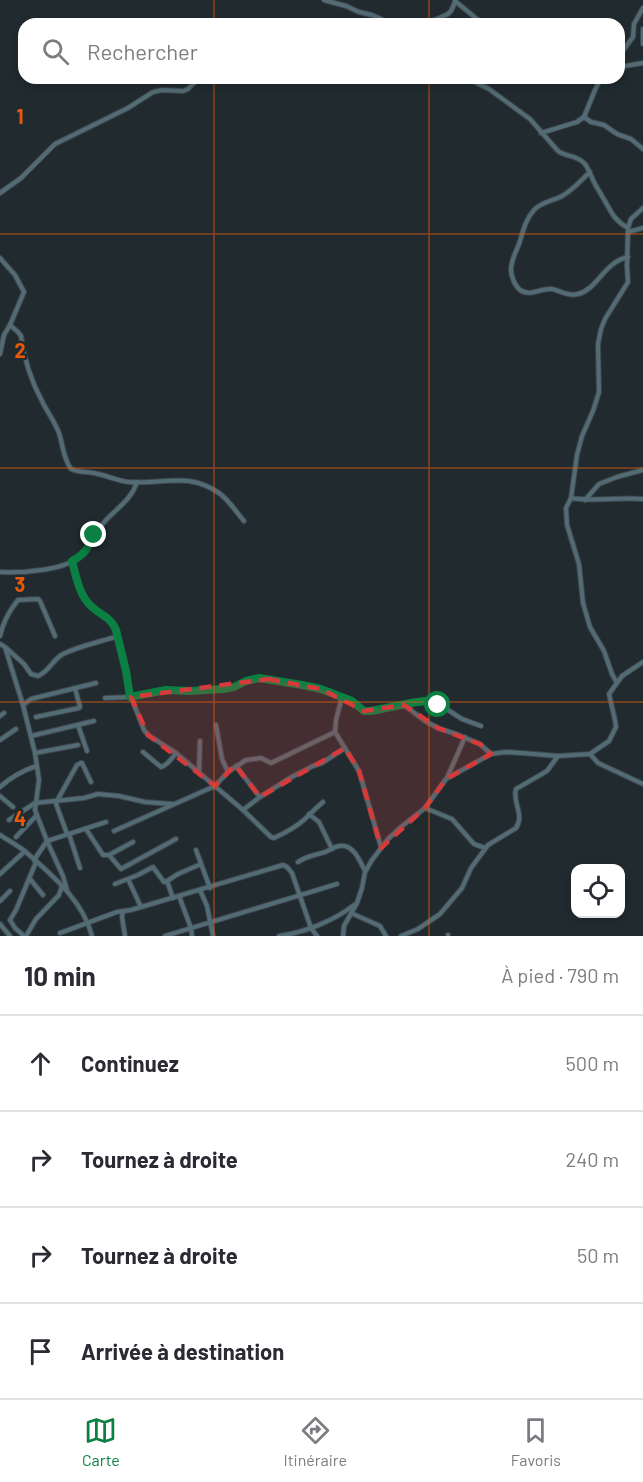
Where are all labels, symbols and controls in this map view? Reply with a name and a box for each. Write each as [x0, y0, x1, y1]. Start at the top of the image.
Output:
search box [18, 18, 625, 84]
icon: search [39, 35, 72, 68]
text: Rechercher [87, 38, 198, 64]
text: 1 [16, 104, 24, 128]
text: 2 [14, 338, 26, 362]
route end [80, 521, 106, 547]
text: 3 [15, 572, 25, 596]
route start [424, 691, 450, 717]
text: 4 [14, 806, 26, 830]
map controls [571, 864, 625, 918]
button: locate [571, 864, 625, 918]
text: 10 min [24, 960, 96, 991]
text: À pied · 790 m [501, 963, 619, 987]
icon: ahead [24, 1047, 57, 1080]
text: Continuez [81, 1050, 179, 1076]
text: 500 m [566, 1051, 619, 1075]
icon: right [24, 1143, 57, 1176]
text: Tournez à droite [81, 1146, 238, 1172]
text: 240 m [565, 1147, 619, 1171]
icon: right [24, 1239, 57, 1272]
text: Tournez à droite [81, 1242, 238, 1268]
text: 50 m [577, 1243, 619, 1267]
icon: arrive [24, 1335, 57, 1368]
text: Arrivée à destination [81, 1338, 284, 1364]
tab: Carte [82, 1414, 120, 1469]
tab: Itinéraire [284, 1414, 347, 1469]
tab: Favoris [511, 1414, 561, 1469]

